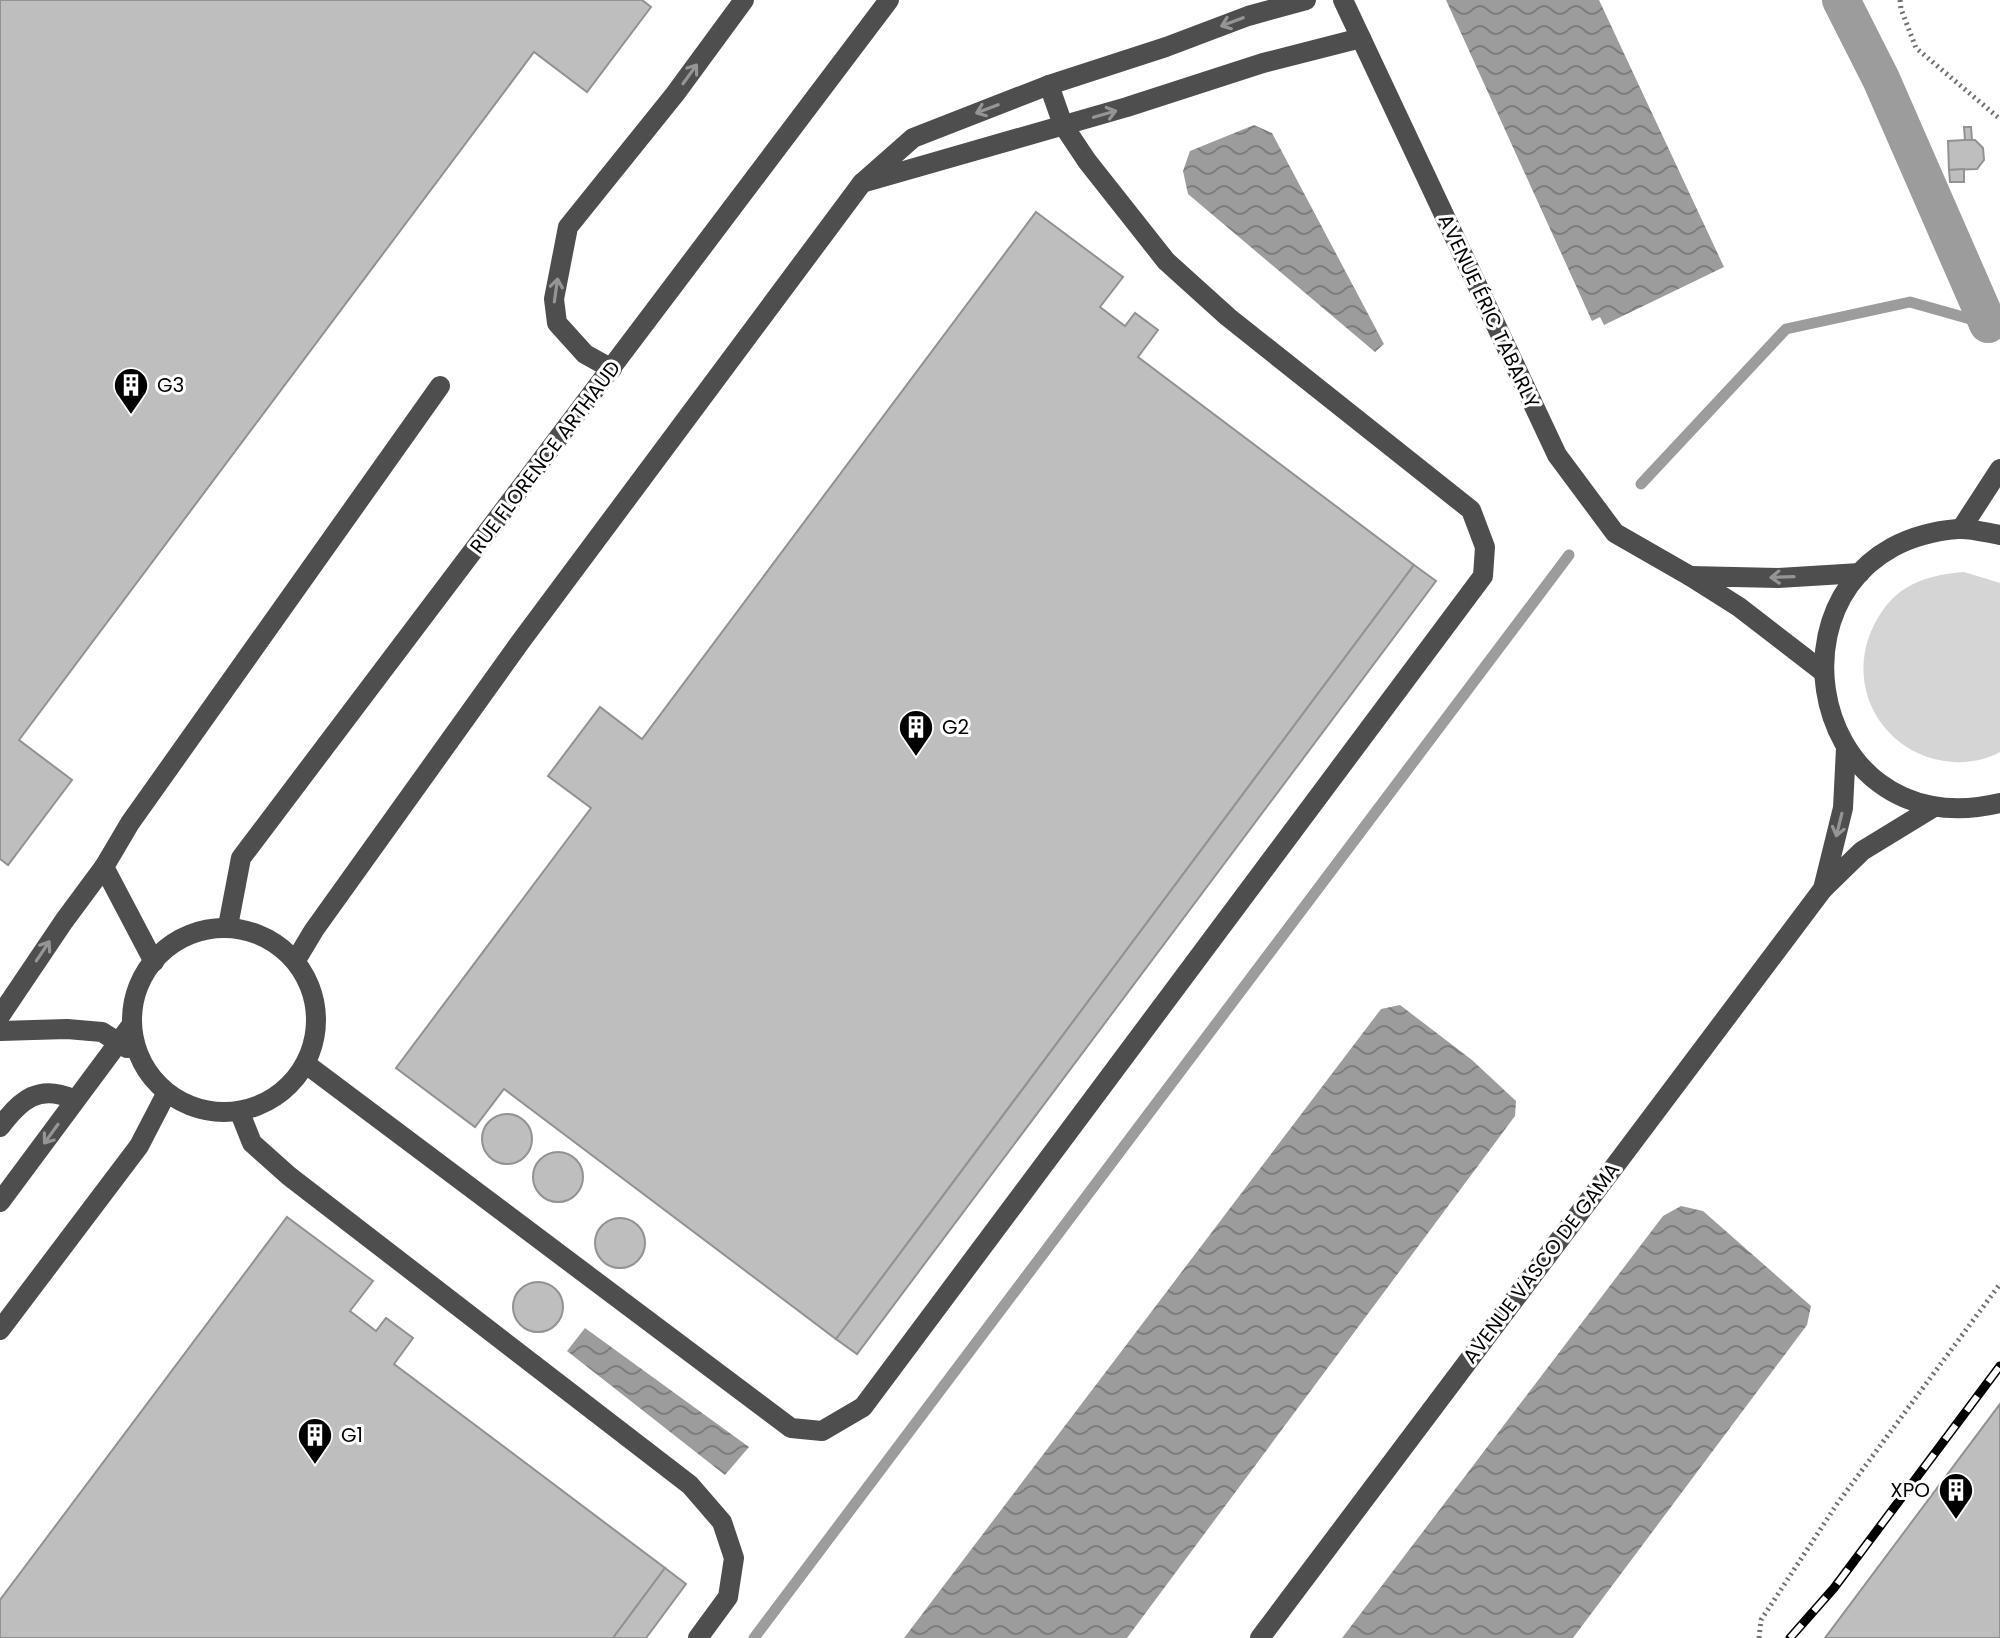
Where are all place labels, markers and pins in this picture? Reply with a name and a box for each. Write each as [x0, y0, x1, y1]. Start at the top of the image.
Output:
building icon: G3 [112, 366, 150, 416]
place label: G3 [157, 371, 184, 399]
building icon: G2 [897, 708, 935, 758]
place label: G2 [942, 713, 969, 741]
building icon: G1 [296, 1416, 334, 1466]
place label: G1 [341, 1421, 363, 1449]
building icon: XPO [1937, 1471, 1975, 1521]
place label: XPO [1890, 1476, 1930, 1504]

